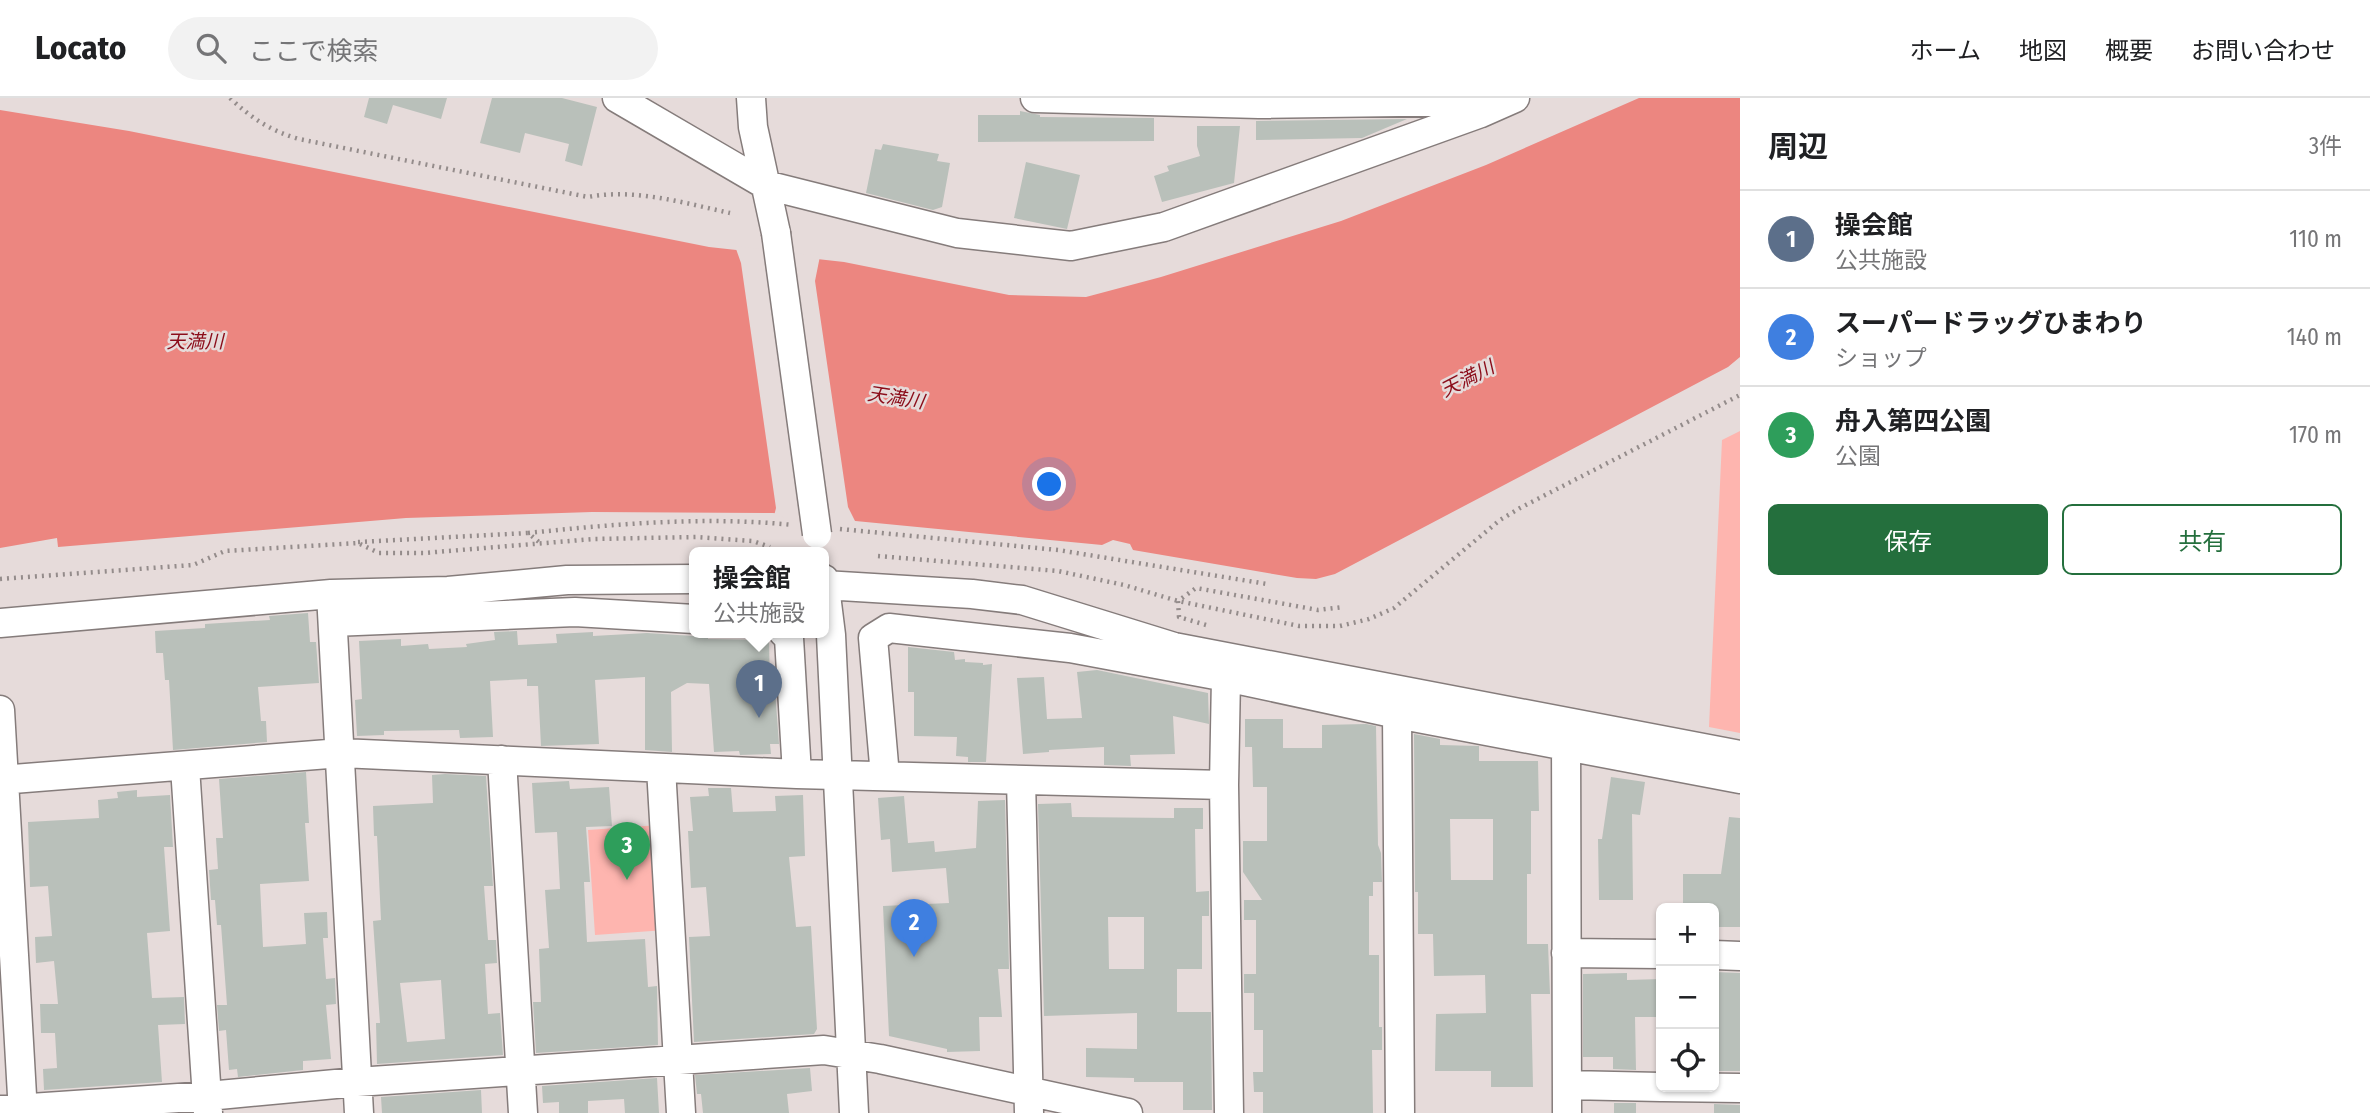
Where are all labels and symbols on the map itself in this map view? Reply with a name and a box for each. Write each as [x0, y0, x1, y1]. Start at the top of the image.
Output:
water label: 天満川 [166, 330, 225, 353]
water label: 天満川 [1437, 354, 1500, 402]
water label: 天満川 [866, 382, 928, 414]
your location [1032, 467, 1066, 501]
pin: 1 [736, 660, 782, 718]
pin: 3 [604, 822, 650, 880]
pin: 2 [891, 899, 937, 957]

